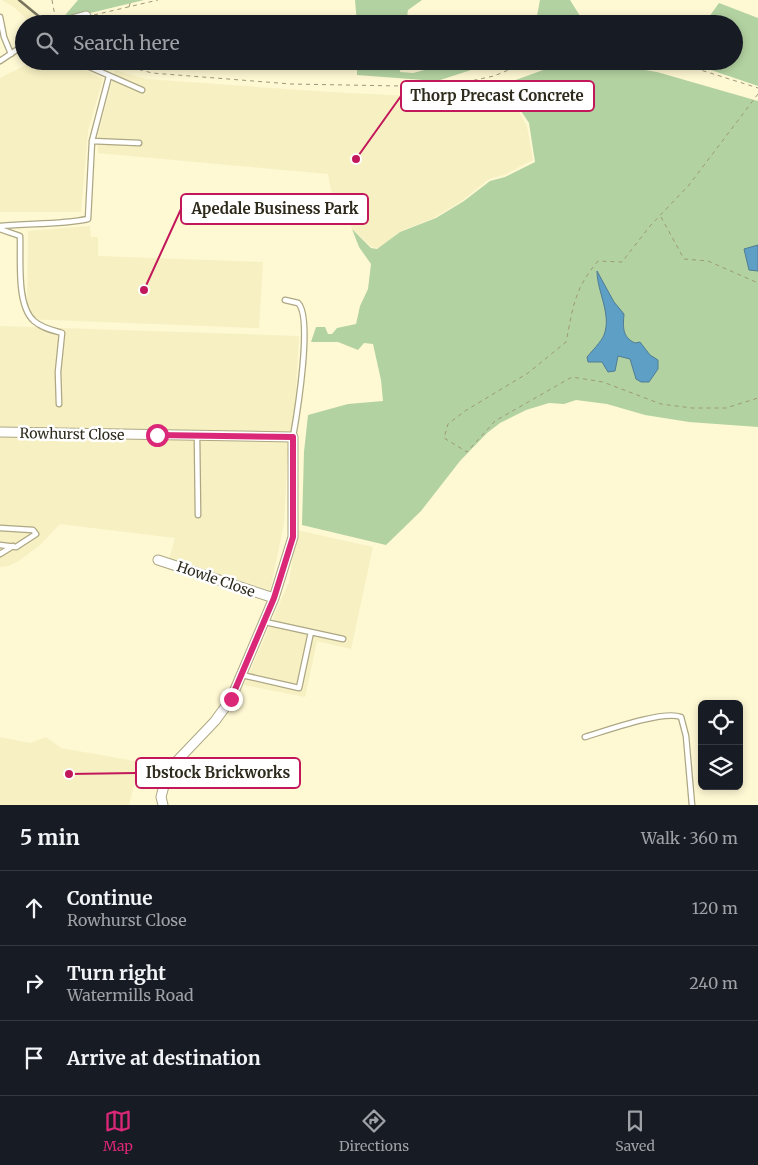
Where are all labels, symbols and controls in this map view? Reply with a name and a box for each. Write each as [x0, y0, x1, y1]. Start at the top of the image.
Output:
search box [15, 15, 743, 70]
icon: search [33, 29, 61, 57]
text: Search here [73, 31, 180, 55]
callout: Thorp Precast Concrete [401, 81, 594, 111]
text: Thorp Precast Concrete [410, 86, 584, 105]
callout: Apedale Business Park [181, 194, 368, 224]
text: Apedale Business Park [190, 199, 359, 218]
street label: Rowhurst Close [20, 424, 124, 444]
route start [146, 424, 169, 447]
street label: Howle Close [174, 557, 258, 601]
route end [220, 688, 243, 711]
map controls [698, 700, 743, 790]
button: locate [698, 700, 743, 745]
button: layers [698, 745, 743, 790]
callout: Ibstock Brickworks [136, 758, 300, 788]
text: Ibstock Brickworks [146, 763, 290, 782]
text: 5 min [20, 824, 80, 851]
text: Walk · 360 m [641, 828, 738, 848]
text: Continue [67, 886, 153, 910]
icon: ahead [20, 894, 48, 922]
text: 120 m [692, 898, 738, 918]
text: Rowhurst Close [67, 910, 187, 930]
text: Turn right [67, 961, 166, 985]
icon: right [20, 969, 48, 997]
text: 240 m [689, 973, 738, 993]
text: Watermills Road [67, 985, 194, 1005]
icon: arrive [20, 1044, 48, 1072]
text: Arrive at destination [67, 1046, 261, 1070]
tab: Map [103, 1107, 133, 1155]
tab: Directions [339, 1107, 409, 1155]
tab: Saved [615, 1107, 655, 1155]

